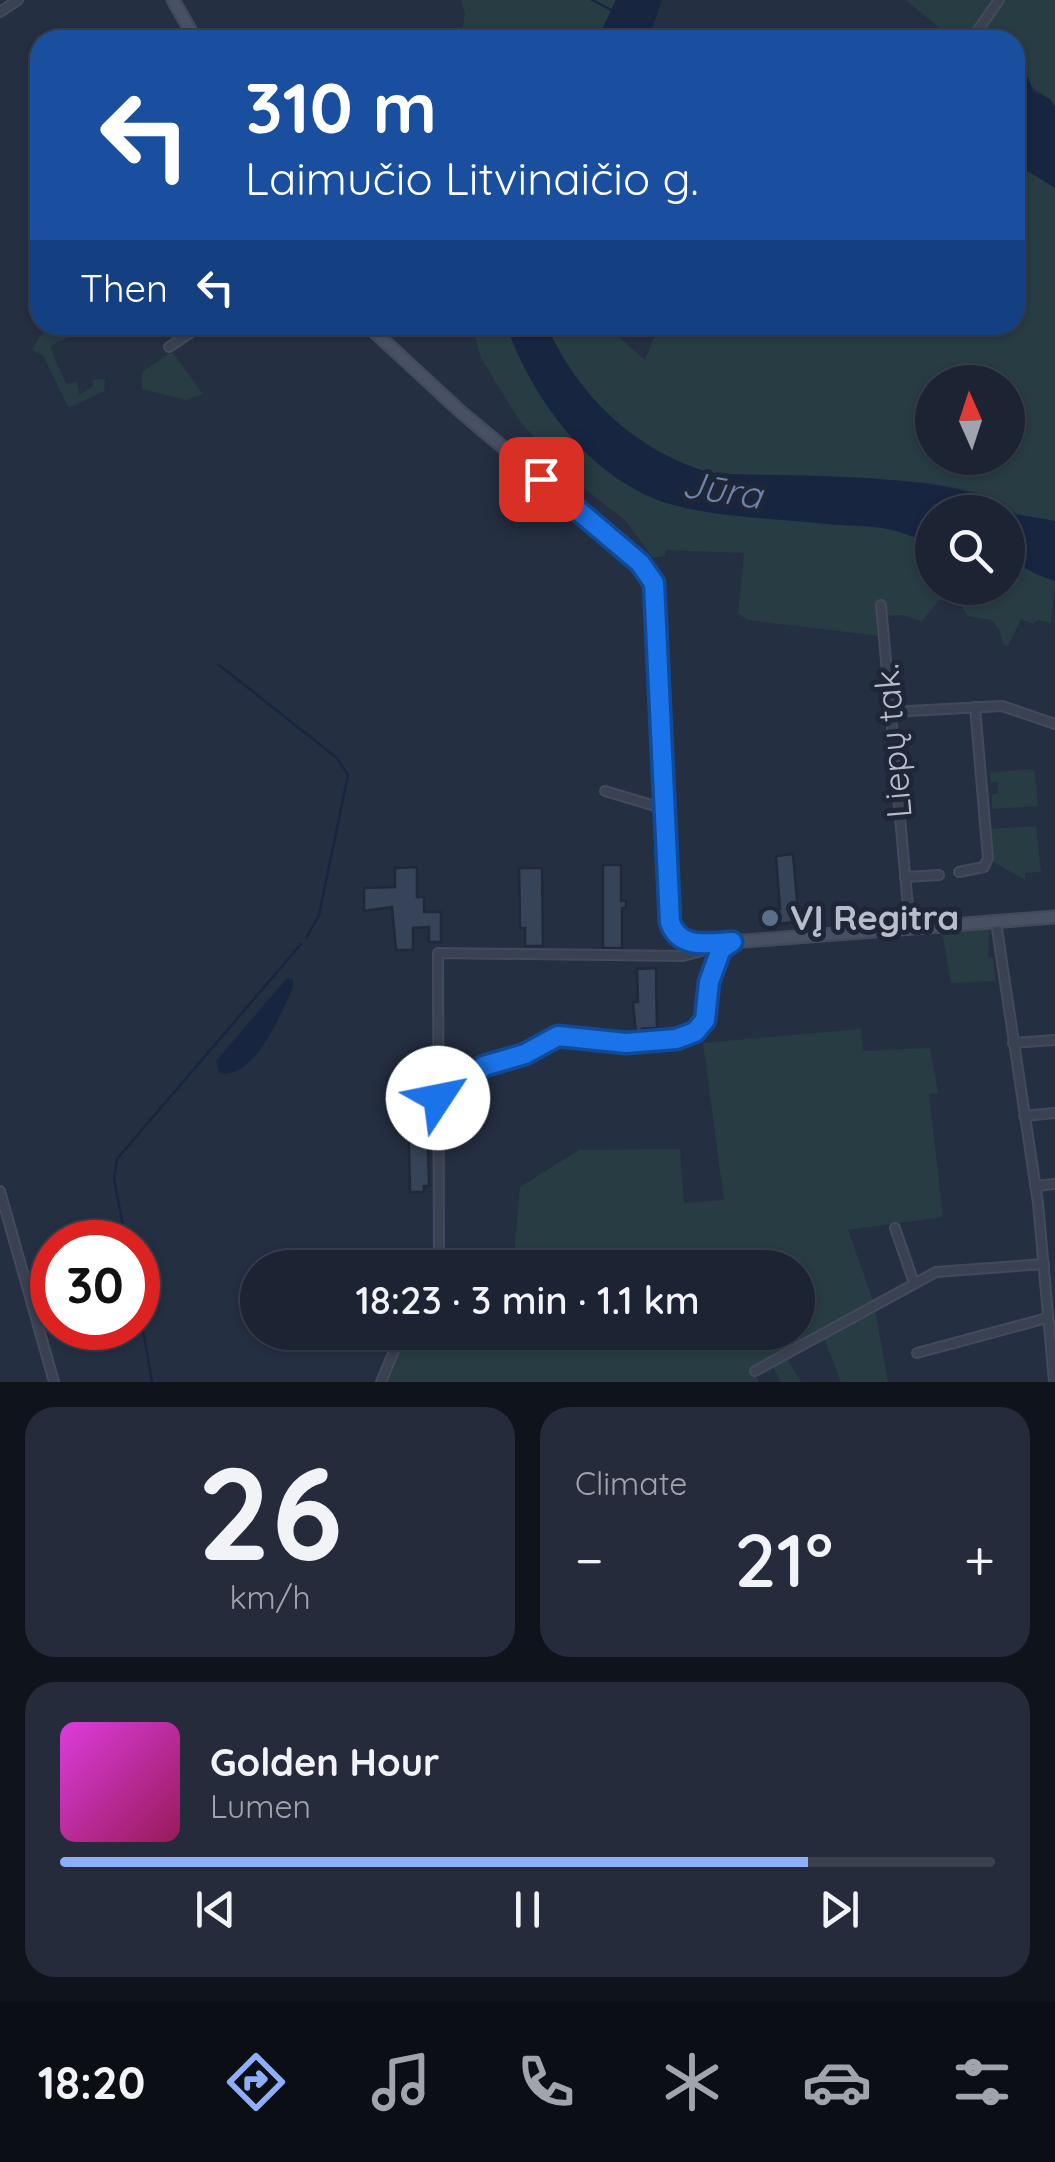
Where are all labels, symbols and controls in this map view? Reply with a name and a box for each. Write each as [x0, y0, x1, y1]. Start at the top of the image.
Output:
text: 310 m [245, 63, 437, 151]
icon: left [80, 70, 210, 200]
text: Laimučio Litvinaičio g. [245, 150, 699, 206]
icon: left [188, 260, 243, 315]
text: Then [80, 264, 168, 312]
north arrow [915, 365, 1025, 475]
map controls [915, 365, 1025, 605]
pin [499, 437, 584, 522]
icon: arrive [514, 452, 569, 507]
water label: Jūra [679, 459, 768, 519]
button: search [915, 495, 1025, 605]
street label: Liepų tak. [863, 662, 921, 820]
place label: VĮ Regitra [790, 895, 959, 939]
marker: VĮ Regitra [759, 907, 781, 929]
position arrow [386, 1046, 490, 1150]
speed limit sign: 30 [30, 1220, 160, 1350]
text: 18:23 · 3 min · 1.1 km [355, 1276, 700, 1324]
text: 26 [197, 1430, 343, 1593]
text: Climate [575, 1463, 687, 1503]
text: 21° [734, 1512, 833, 1606]
text: − [575, 1525, 604, 1594]
text: + [964, 1525, 995, 1594]
text: km/h [229, 1577, 311, 1617]
text: Golden Hour [210, 1738, 439, 1786]
text: Lumen [210, 1786, 311, 1826]
icon: previous [188, 1882, 243, 1937]
icon: pause [500, 1882, 555, 1937]
icon: next [812, 1882, 867, 1937]
icon: directions [221, 2047, 291, 2117]
icon: music [366, 2047, 436, 2117]
icon: phone [511, 2047, 581, 2117]
icon: climate [657, 2047, 727, 2117]
icon: car [802, 2047, 872, 2117]
icon: filters [947, 2047, 1017, 2117]
text: 18:20 [38, 2054, 145, 2110]

